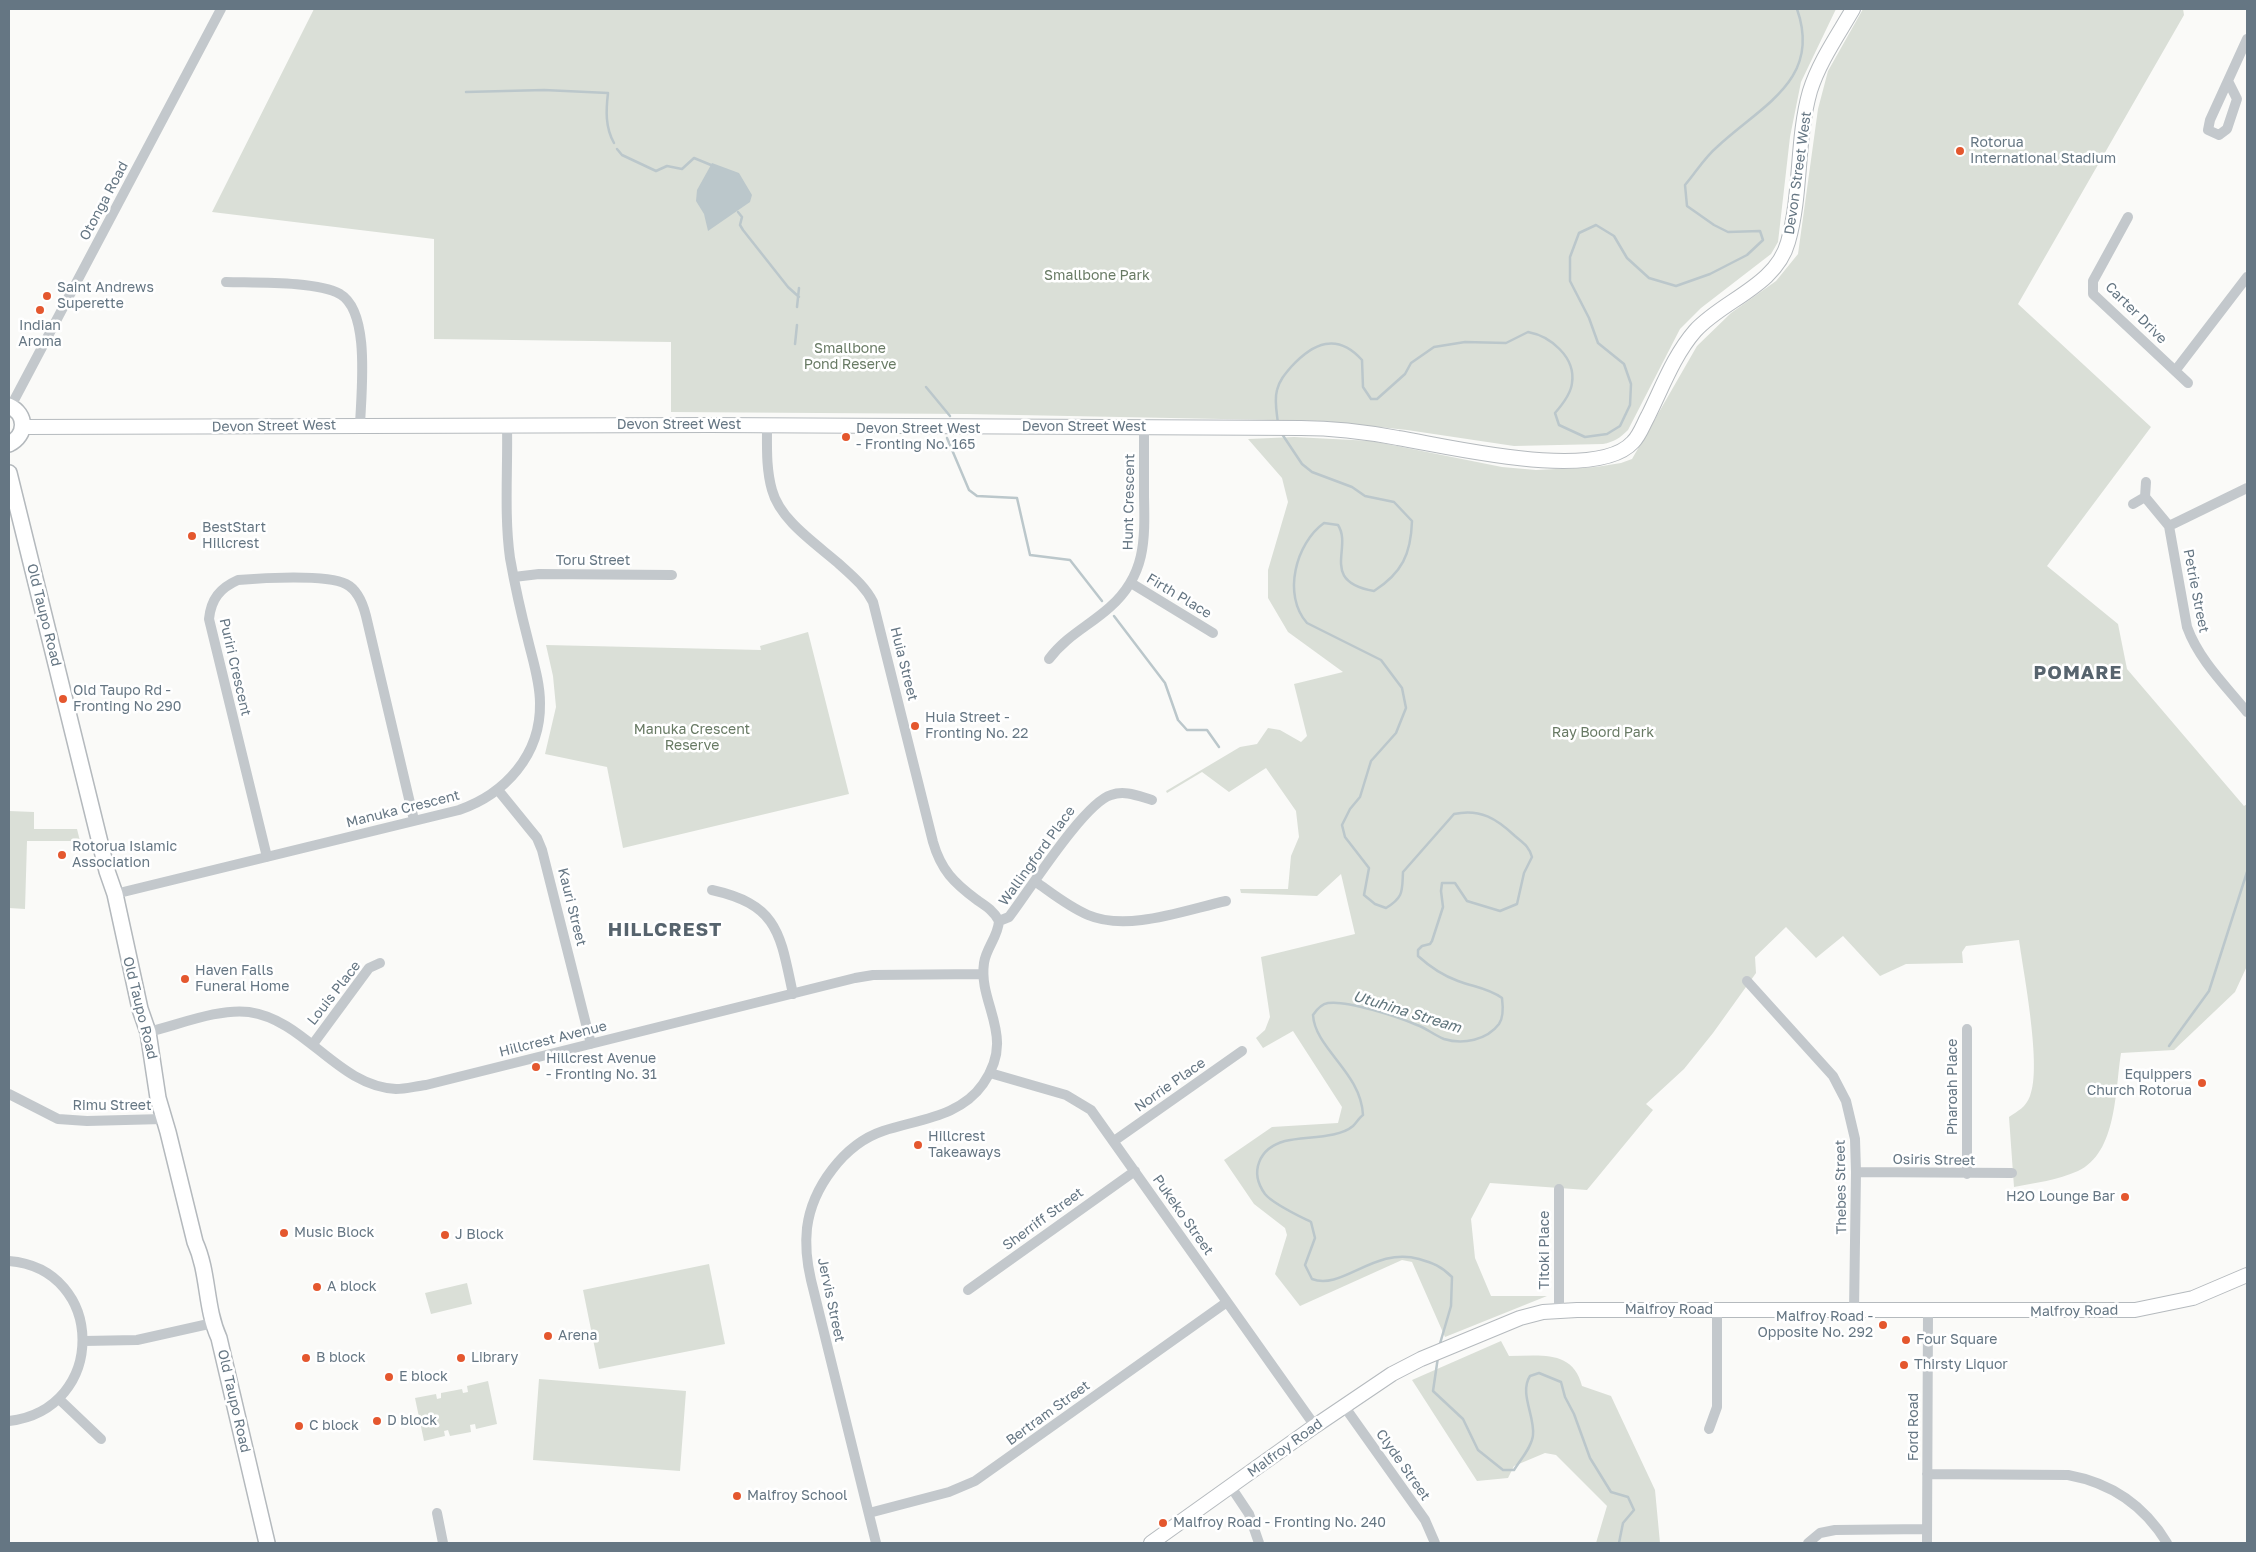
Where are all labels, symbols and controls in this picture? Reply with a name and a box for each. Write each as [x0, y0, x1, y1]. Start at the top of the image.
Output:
street label: Devon Street West [1781, 110, 1815, 236]
place label: Rotorua International Stadium [1970, 135, 2116, 168]
marker: Rotorua International Stadium [1954, 145, 1966, 157]
street label: Otonga Road [76, 159, 132, 243]
park label: Smallbone Park [1044, 268, 1150, 284]
street label: Carter Drive [2102, 279, 2170, 347]
place label: Saint Andrews Superette [57, 280, 154, 312]
marker: Saint Andrews Superette [41, 290, 53, 302]
marker: Indian Aroma [34, 304, 46, 316]
place label: Indian Aroma [18, 318, 62, 351]
park label: Smallbone Pond Reserve [804, 341, 896, 374]
street label: Devon Street West [212, 417, 336, 435]
street label: Devon Street West [617, 417, 741, 433]
street label: Devon Street West [1022, 419, 1146, 435]
place label: Devon Street West - Fronting No. 165 [856, 421, 981, 454]
marker: Devon Street West - Fronting No. 165 [840, 431, 852, 443]
street label: Hunt Crescent [1120, 453, 1138, 551]
place label: BestStart Hillcrest [202, 520, 266, 552]
marker: BestStart Hillcrest [186, 530, 198, 542]
street label: Petrie Street [2180, 548, 2212, 634]
street label: Toru Street [556, 553, 630, 569]
street label: Old Taupo Road [23, 562, 65, 668]
street label: Firth Place [1143, 570, 1215, 622]
street label: Puriri Crescent [216, 617, 254, 717]
street label: Huia Street [887, 625, 921, 703]
district label: POMARE [2033, 662, 2123, 684]
place label: Old Taupo Rd - Fronting No 290 [73, 683, 181, 716]
marker: Old Taupo Rd - Fronting No 290 [57, 693, 69, 705]
place label: Huia Street - Fronting No. 22 [925, 710, 1028, 742]
marker: Huia Street - Fronting No. 22 [909, 720, 921, 732]
park label: Manuka Crescent Reserve [634, 722, 750, 754]
park label: Ray Boord Park [1552, 725, 1654, 741]
street label: Manuka Crescent [344, 787, 462, 831]
street label: Wallingford Place [995, 803, 1079, 909]
place label: Rotorua Islamic Association [72, 839, 177, 872]
marker: Rotorua Islamic Association [56, 849, 68, 861]
street label: Kauri Street [554, 866, 590, 948]
district label: HILLCREST [607, 919, 723, 941]
street label: Old Taupo Road [119, 955, 161, 1061]
street label: Louis Place [304, 958, 364, 1028]
place label: Haven Falls Funeral Home [195, 963, 289, 996]
marker: Haven Falls Funeral Home [179, 973, 191, 985]
water label: Utuhina Stream [1351, 987, 1463, 1037]
street label: Hillcrest Avenue [497, 1018, 609, 1060]
street label: Pharoah Place [1945, 1039, 1961, 1135]
place label: Hillcrest Avenue - Fronting No. 31 [546, 1051, 657, 1084]
street label: Norrie Place [1131, 1054, 1209, 1116]
marker: Hillcrest Avenue - Fronting No. 31 [530, 1061, 542, 1073]
place label: Equippers Church Rotorua [2087, 1067, 2192, 1100]
marker: Equippers Church Rotorua [2196, 1077, 2208, 1089]
street label: Rimu Street [72, 1098, 152, 1114]
place label: Hillcrest Takeaways [928, 1129, 1001, 1162]
marker: Hillcrest Takeaways [912, 1139, 924, 1151]
street label: Thebes Street [1832, 1140, 1850, 1234]
street label: Osiris Street [1892, 1151, 1976, 1169]
street label: Pukeko Street [1149, 1172, 1217, 1258]
street label: Sherriff Street [999, 1184, 1087, 1254]
place label: H2O Lounge Bar [2006, 1189, 2115, 1205]
marker: H2O Lounge Bar [2119, 1191, 2131, 1203]
street label: Titoki Place [1537, 1211, 1553, 1289]
place label: Music Block [294, 1225, 374, 1241]
marker: Music Block [278, 1227, 290, 1239]
place label: J Block [455, 1227, 504, 1243]
marker: J Block [439, 1229, 451, 1241]
street label: Jervis Street [814, 1256, 848, 1344]
place label: A block [327, 1279, 377, 1295]
marker: A block [311, 1281, 323, 1293]
street label: Malfroy Road [1625, 1302, 1713, 1318]
street label: Malfroy Road [2030, 1302, 2118, 1320]
place label: Malfroy Road - Opposite No. 292 [1757, 1309, 1873, 1341]
marker: Malfroy Road - Opposite No. 292 [1877, 1319, 1889, 1331]
place label: Arena [558, 1328, 597, 1344]
marker: Arena [542, 1330, 554, 1342]
place label: Four Square [1916, 1332, 1997, 1348]
marker: Four Square [1900, 1334, 1912, 1346]
street label: Old Taupo Road [214, 1348, 254, 1454]
place label: B block [316, 1350, 366, 1366]
place label: Library [471, 1350, 518, 1366]
marker: B block [300, 1352, 312, 1364]
marker: Library [455, 1352, 467, 1364]
place label: Thirsty Liquor [1914, 1357, 2008, 1373]
marker: Thirsty Liquor [1898, 1359, 1910, 1371]
place label: E block [399, 1369, 448, 1385]
marker: E block [383, 1371, 395, 1383]
street label: Bertram Street [1003, 1377, 1093, 1449]
street label: Ford Road [1906, 1393, 1922, 1461]
place label: D block [387, 1413, 437, 1429]
marker: D block [371, 1415, 383, 1427]
street label: Malfroy Road [1244, 1415, 1326, 1481]
place label: C block [309, 1418, 359, 1434]
marker: C block [293, 1420, 305, 1432]
street label: Clyde Street [1372, 1426, 1434, 1504]
place label: Malfroy School [747, 1488, 848, 1504]
marker: Malfroy School [731, 1490, 743, 1502]
place label: Malfroy Road - Fronting No. 240 [1173, 1515, 1386, 1531]
marker: Malfroy Road - Fronting No. 240 [1157, 1517, 1169, 1529]

